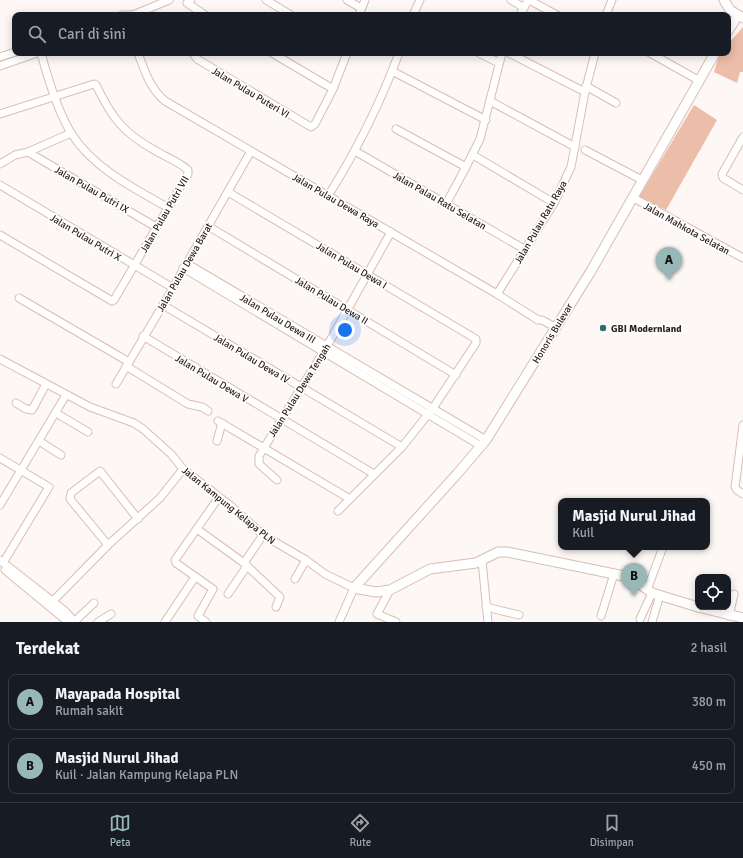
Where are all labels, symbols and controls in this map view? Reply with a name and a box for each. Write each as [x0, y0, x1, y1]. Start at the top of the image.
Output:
search box [12, 12, 731, 56]
icon: search [26, 23, 48, 45]
text: Cari di sini [58, 25, 126, 43]
street label: Jalan Pulau Puteri VI [209, 65, 292, 121]
street label: Jalan Pulau Putri IX [52, 164, 131, 216]
street label: Jalan Palau Ratu Selatan [391, 169, 488, 232]
street label: Jalan Pulau Dewa Raya [290, 171, 381, 231]
street label: Jalan Pulau Putri VII [138, 174, 192, 255]
street label: Jalan Pulau Ratu Raya [512, 179, 570, 266]
street label: Jalan Mahkota Selatan [641, 200, 732, 258]
street label: Jalan Pulau Putri X [48, 212, 123, 264]
street label: Jalan Pulau Dewa Barat [155, 220, 215, 314]
street label: Jalan Pulau Dewa I [314, 240, 389, 292]
pin: A [656, 247, 682, 280]
street label: Jalan Pulau Dewa II [293, 274, 370, 327]
street label: Jalan Pulau Dewa III [237, 292, 318, 346]
street label: Honoris Bulevar [530, 301, 576, 366]
your location [335, 320, 355, 340]
marker: GBI Modernland [598, 323, 608, 333]
place label: GBI Modernland [611, 323, 682, 335]
street label: Jalan Pulau Dewa IV [211, 332, 292, 386]
street label: Jalan Pulau Dewa Tengah [266, 342, 333, 439]
street label: Jalan Pulau Dewa V [173, 352, 250, 406]
street label: Jalan Kampung Kelapa PLN [179, 464, 277, 547]
popup [558, 498, 710, 550]
text: Masjid Nurul Jihad [572, 507, 696, 525]
text: Kuil [572, 525, 594, 541]
pin: B [621, 563, 647, 596]
map controls [695, 574, 731, 610]
button: locate [695, 574, 731, 610]
text: Terdekat [16, 638, 80, 659]
text: 2 hasil [690, 640, 727, 656]
text: Mayapada Hospital [55, 685, 180, 703]
text: A [26, 694, 34, 710]
text: 380 m [692, 694, 726, 710]
text: Rumah sakit [55, 703, 123, 719]
text: Masjid Nurul Jihad [55, 749, 179, 767]
text: B [26, 758, 34, 774]
text: 450 m [692, 758, 726, 774]
text: Kuil · Jalan Kampung Kelapa PLN [55, 767, 238, 783]
tab: Peta [109, 812, 131, 849]
tab: Rute [349, 812, 371, 849]
tab: Disimpan [590, 812, 634, 849]

